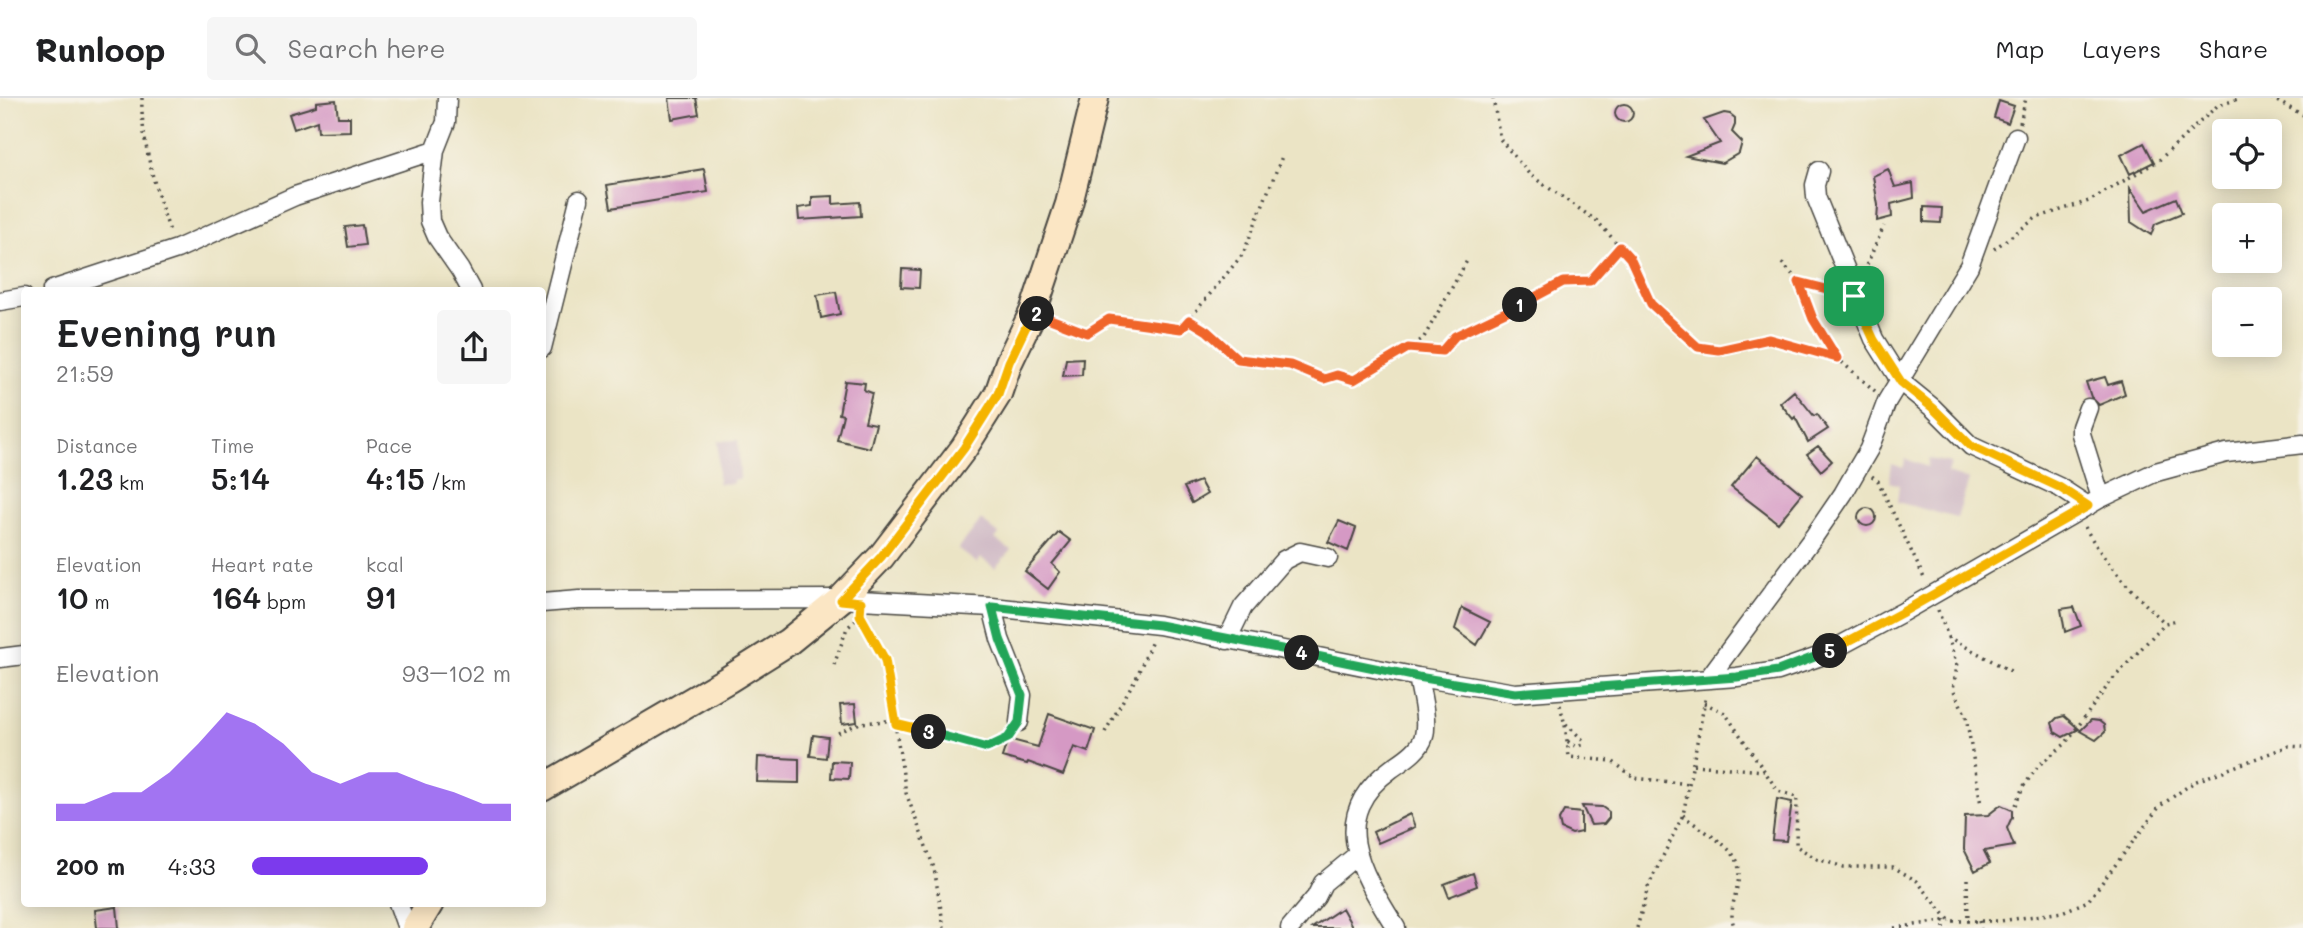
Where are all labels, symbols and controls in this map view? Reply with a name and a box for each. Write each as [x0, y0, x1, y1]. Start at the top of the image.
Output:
search box [207, 17, 697, 80]
text: Runloop [35, 27, 165, 70]
icon: search [231, 29, 269, 67]
text: Search here [287, 31, 446, 65]
text: Map [1996, 33, 2044, 64]
text: Layers [2082, 33, 2161, 64]
text: Share [2199, 33, 2268, 64]
map controls [2212, 119, 2282, 357]
button: locate [2212, 119, 2282, 189]
button: + [2212, 203, 2282, 273]
pin [1824, 266, 1884, 326]
icon: arrive [1835, 277, 1873, 315]
button: − [2212, 287, 2282, 357]
pin: 1 [1502, 288, 1538, 322]
text: 1 [1515, 292, 1524, 317]
pin: 2 [1020, 296, 1054, 332]
text: 2 [1031, 301, 1042, 326]
text: Evening run [56, 307, 277, 357]
button: share [437, 310, 511, 384]
text: 21:59 [56, 358, 113, 388]
text: Distance [56, 433, 138, 458]
text: Time [211, 433, 254, 458]
text: Pace [366, 433, 412, 458]
text: 1.23 [56, 458, 113, 498]
text: 5:14 [211, 458, 270, 498]
text: 4:15 [366, 458, 425, 498]
text: km [113, 470, 144, 495]
text: /km [425, 470, 466, 495]
text: Elevation [56, 552, 141, 577]
text: Heart rate [211, 552, 314, 577]
text: kcal [366, 552, 404, 577]
text: 10 [56, 577, 88, 617]
text: 164 [211, 577, 261, 617]
text: 91 [366, 577, 397, 617]
text: m [88, 589, 110, 614]
text: bpm [261, 589, 306, 614]
pin: 5 [1812, 634, 1848, 668]
pin: 4 [1284, 636, 1320, 670]
text: 5 [1824, 638, 1835, 663]
text: 4 [1295, 640, 1308, 665]
text: Elevation [56, 658, 159, 688]
text: 93–102 m [402, 658, 511, 688]
pin: 3 [912, 714, 946, 750]
text: 3 [923, 719, 934, 744]
text: 200 m [56, 851, 125, 881]
text: 4:33 [168, 851, 216, 881]

